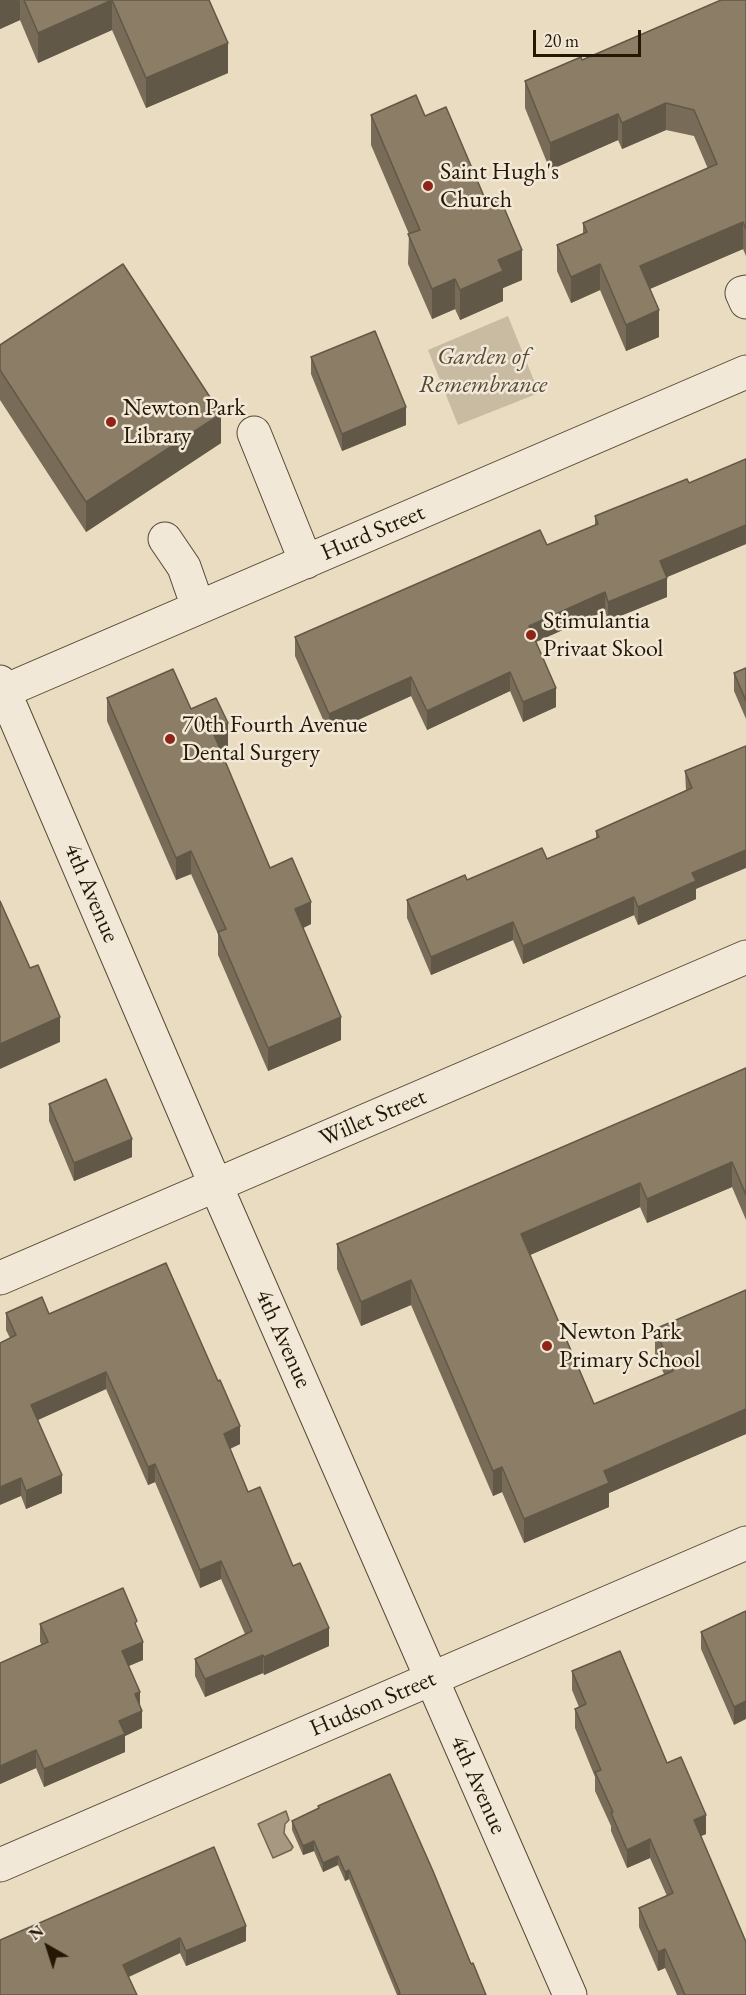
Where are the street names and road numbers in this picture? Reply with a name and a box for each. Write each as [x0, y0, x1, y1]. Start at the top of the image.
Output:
street label: Hurd Street [317, 498, 429, 568]
street label: 4th Avenue [57, 839, 125, 947]
street label: Willet Street [315, 1083, 431, 1153]
street label: 4th Avenue [248, 1285, 318, 1393]
street label: Hudson Street [306, 1665, 440, 1743]
street label: 4th Avenue [443, 1731, 513, 1839]

